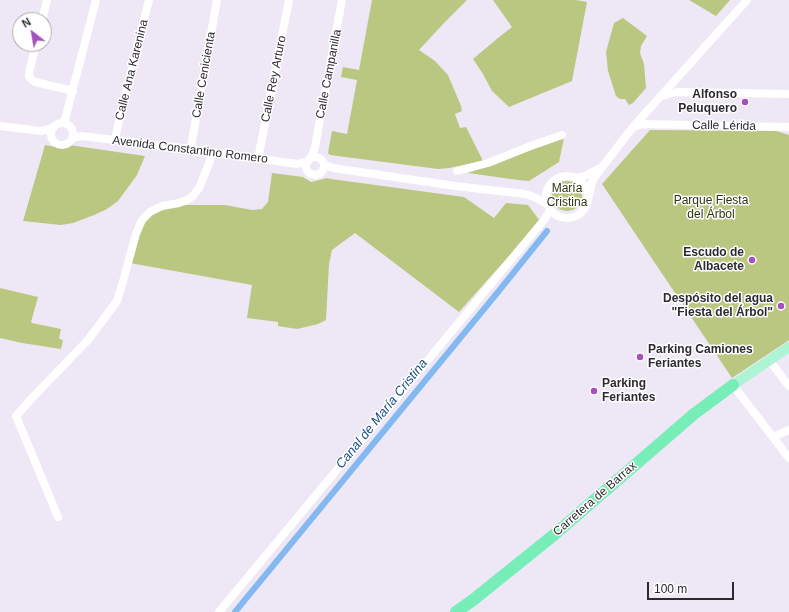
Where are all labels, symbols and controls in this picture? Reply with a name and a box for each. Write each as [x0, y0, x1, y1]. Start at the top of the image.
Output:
north arrow [12, 12, 52, 52]
text: N [20, 15, 33, 30]
street label: Calle Ana Karenina [113, 18, 151, 122]
street label: Calle Campanilla [313, 28, 345, 120]
street label: Calle Cenicienta [189, 31, 219, 119]
street label: Calle Rey Arturo [259, 34, 289, 124]
place label: Alfonso Peluquero [678, 88, 737, 116]
marker: Alfonso Peluquero [740, 97, 750, 107]
street label: Calle Lérida [692, 118, 756, 134]
street label: Avenida Constantino Romero [111, 133, 269, 167]
park label: María Cristina [547, 182, 587, 210]
park label: Parque Fiesta del Árbol [674, 194, 748, 222]
place label: Escudo de Albacete [683, 246, 744, 274]
marker: Escudo de Albacete [747, 255, 757, 265]
place label: Despósito del agua "Fiesta del Árbol" [663, 292, 773, 320]
marker: Despósito del agua "Fiesta del Árbol" [776, 301, 786, 311]
place label: Parking Camiones Feriantes [648, 343, 753, 371]
marker: Parking Camiones Feriantes [635, 352, 645, 362]
water label: Canal de María Cristina [333, 356, 431, 472]
place label: Parking Feriantes [602, 377, 655, 405]
marker: Parking Feriantes [589, 386, 599, 396]
street label: Carretera de Barrax [550, 459, 640, 539]
scale bar [649, 574, 736, 600]
text: 100 m [654, 582, 687, 596]

